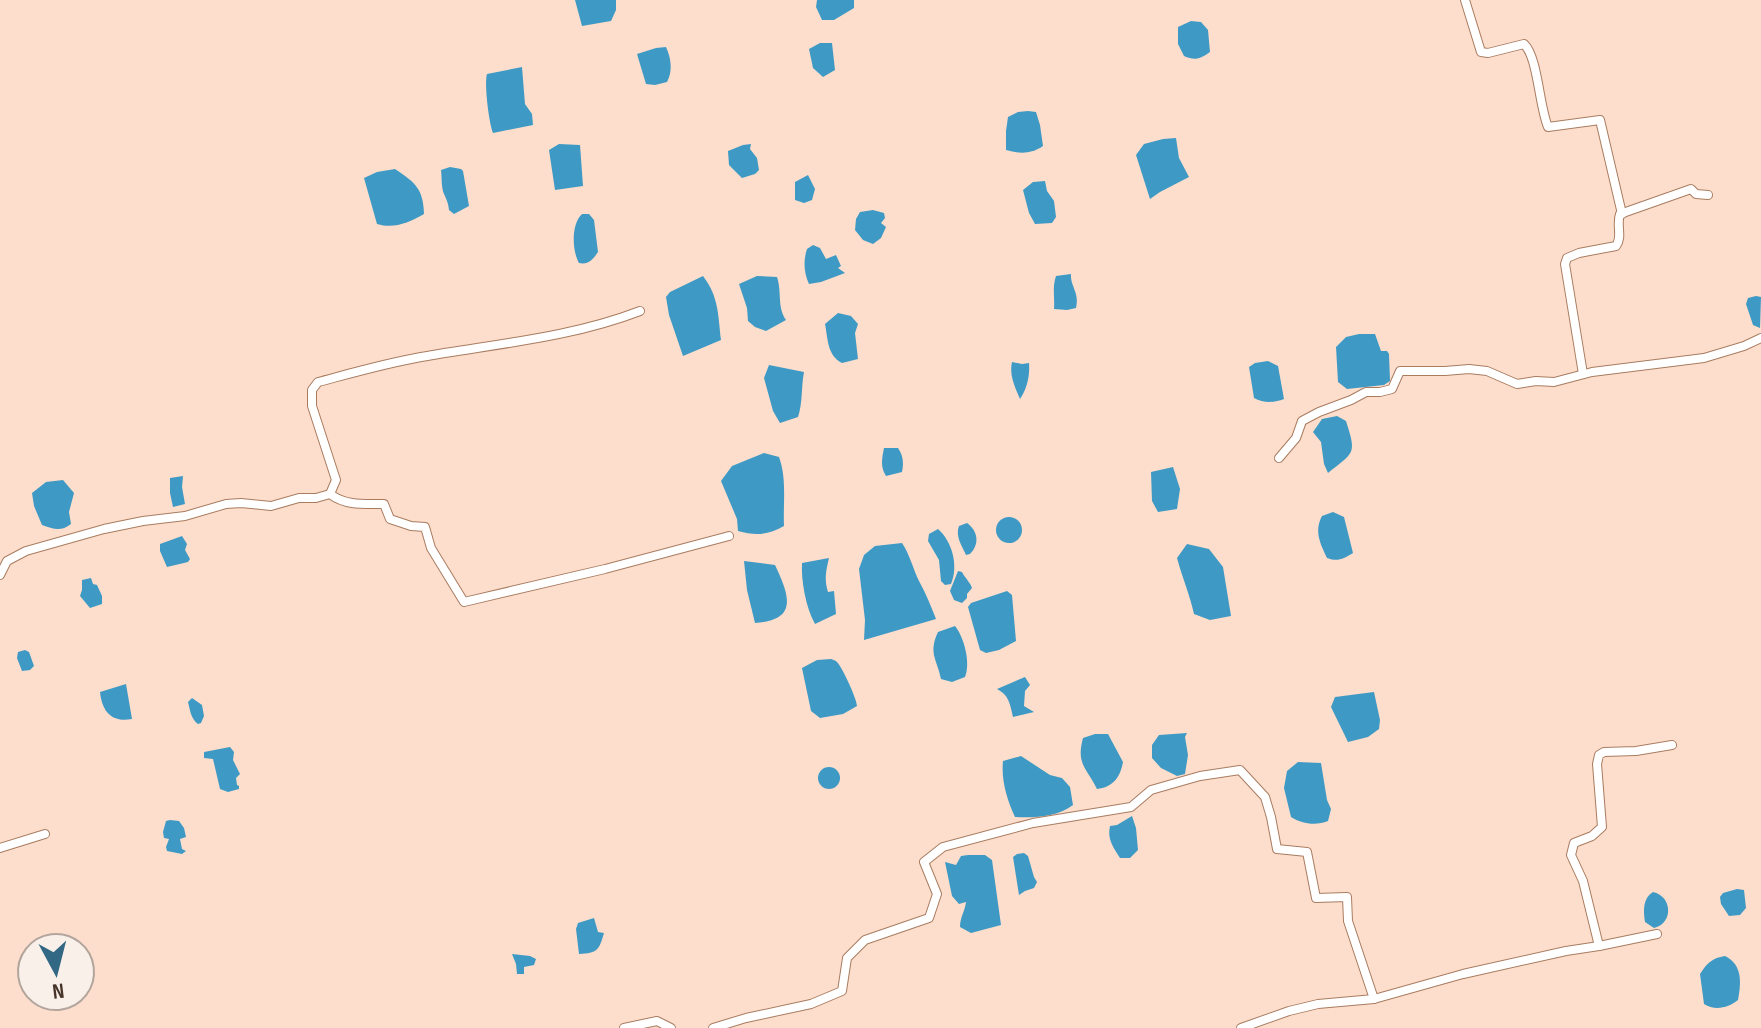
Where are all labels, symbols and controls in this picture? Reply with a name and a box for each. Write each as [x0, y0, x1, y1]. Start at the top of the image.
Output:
north arrow [16, 932, 96, 1012]
text: N [51, 976, 66, 1004]

